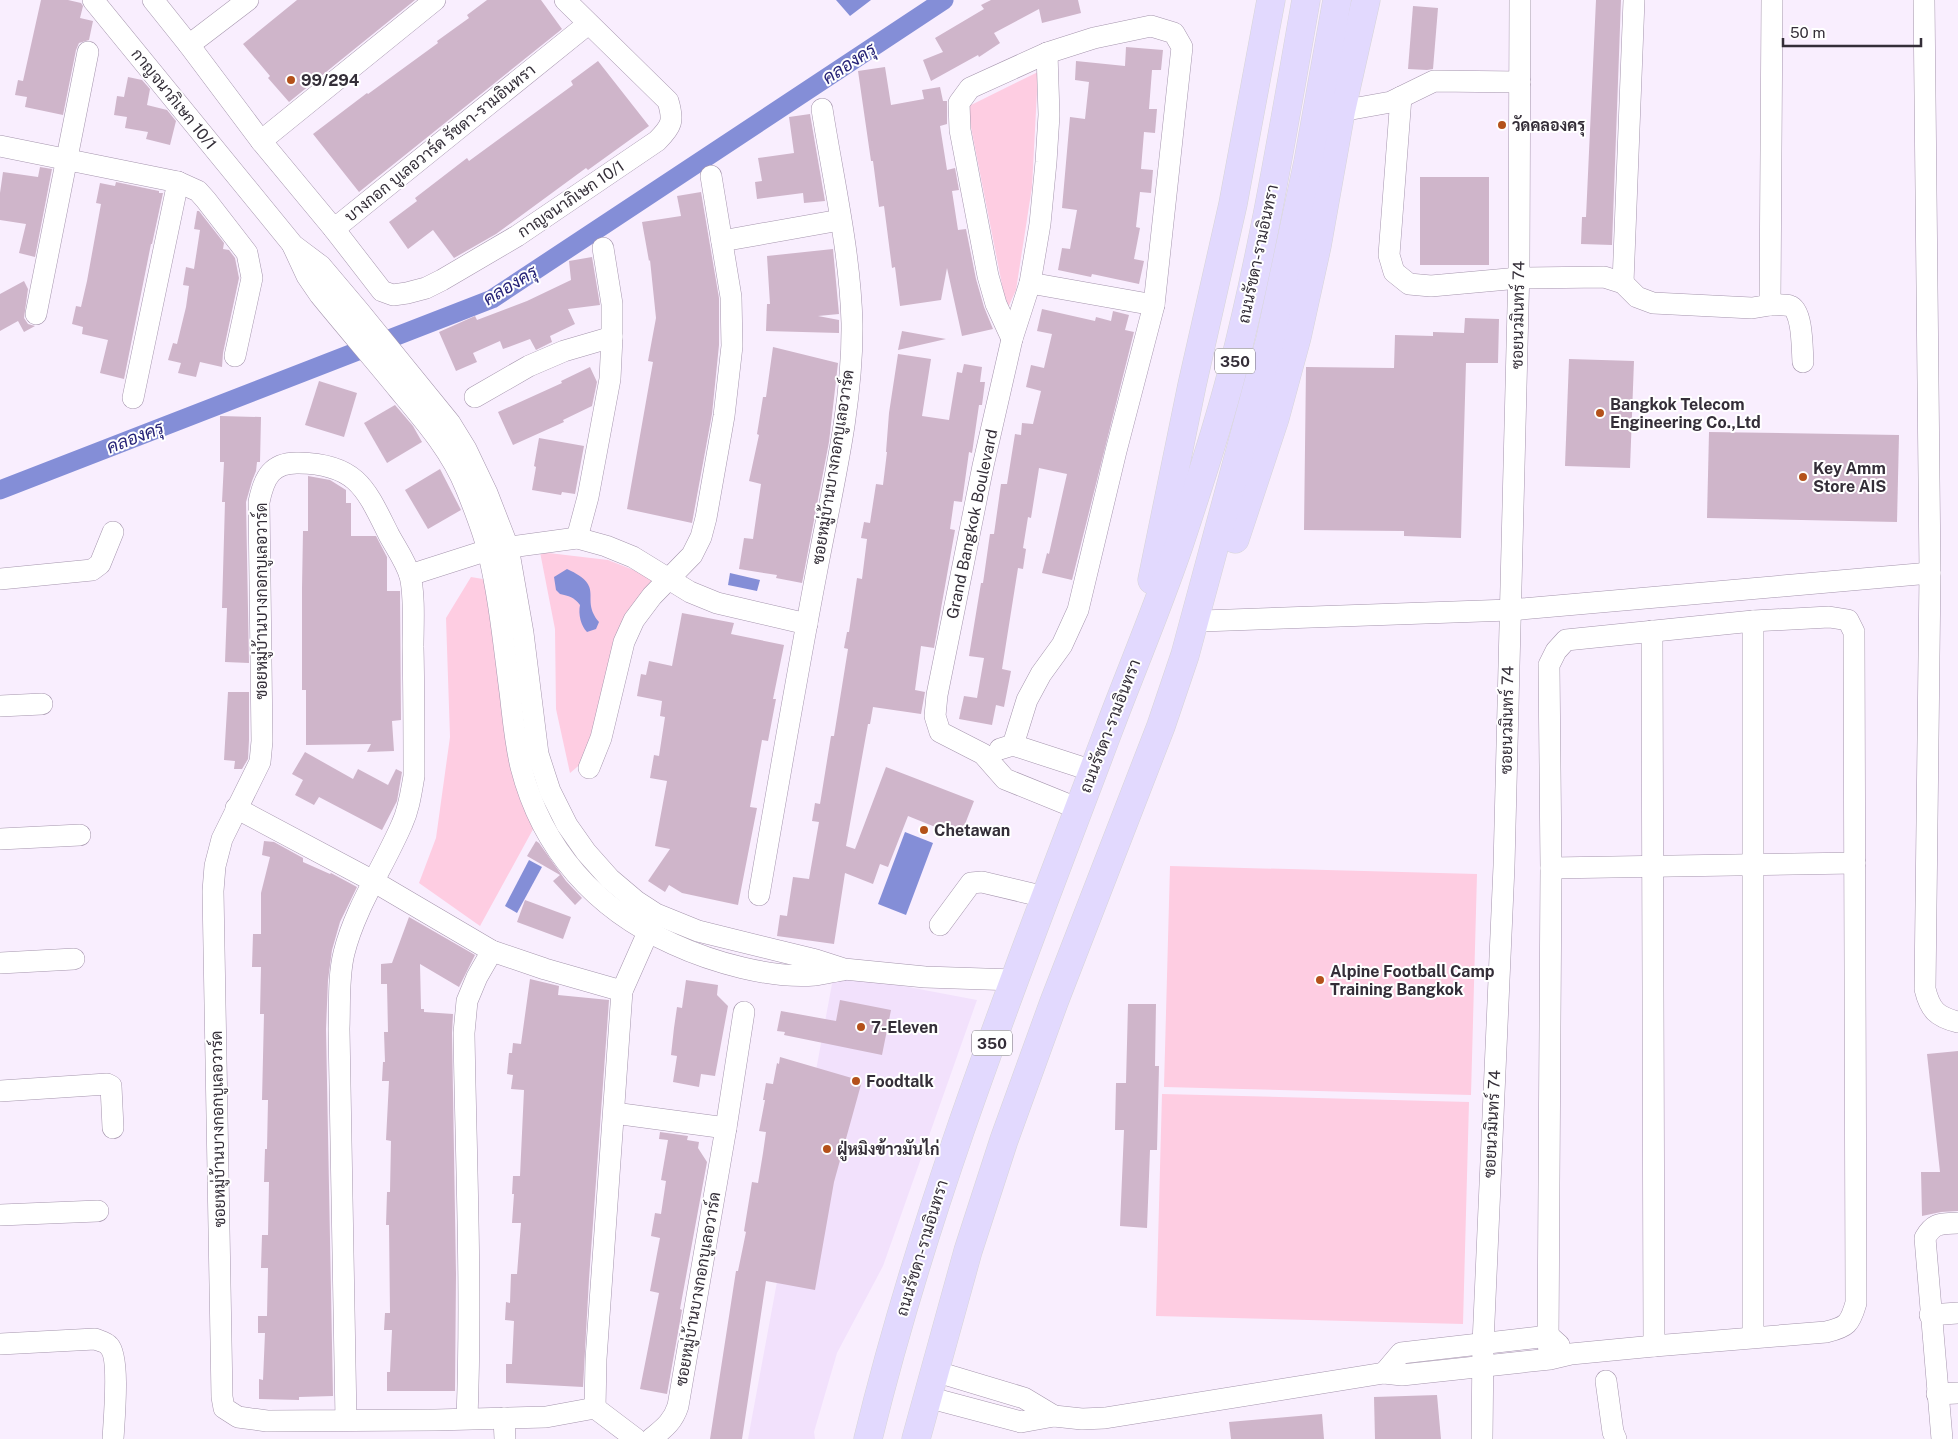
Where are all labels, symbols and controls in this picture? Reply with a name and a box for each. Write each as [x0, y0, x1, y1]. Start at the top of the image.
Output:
scale bar [1783, 15, 1920, 47]
text: 50 m [1790, 24, 1825, 41]
water label: คลองครุ [818, 37, 882, 90]
street label: กาญจนาภิเษก 10/1 [128, 45, 220, 153]
street label: บางกอก บูเลอวาร์ด รัชดา-รามอินทรา [339, 58, 540, 227]
place label: 99/294 [301, 71, 360, 90]
marker: 99/294 [285, 74, 297, 86]
place label: วัดคลองครุ [1512, 115, 1585, 137]
marker: วัดคลองครุ [1496, 119, 1508, 131]
street label: กาญจนาภิเษก 10/1 [514, 156, 628, 242]
street label: ถนนรัชดา-รามอินทรา [1233, 183, 1282, 325]
water label: คลองครุ [479, 260, 543, 311]
street label: ซอยนวมินทร์ 74 [1505, 261, 1528, 369]
road number: 350 [1215, 348, 1255, 374]
street label: ซอยหมู่บ้านบางกอกบูเลอวาร์ด [805, 368, 860, 566]
place label: Bangkok Telecom Engineering Co.,Ltd [1610, 395, 1761, 432]
marker: Bangkok Telecom Engineering Co.,Ltd [1594, 407, 1606, 419]
water label: คลองครุ [103, 416, 168, 459]
street label: Grand Bangkok Boulevard [943, 427, 1001, 621]
place label: Key Amm Store AIS [1813, 459, 1886, 496]
marker: Key Amm Store AIS [1797, 471, 1809, 483]
street label: ซอยหมู่บ้านบางกอกบูเลอวาร์ด [249, 503, 273, 699]
street label: ถนนรัชดา-รามอินทรา [1075, 656, 1144, 795]
street label: ซอยนวมินทร์ 74 [1494, 666, 1517, 774]
place label: Chetawan [934, 821, 1010, 840]
marker: Chetawan [918, 824, 930, 836]
place label: Alpine Football Camp Training Bangkok [1330, 962, 1495, 999]
marker: Alpine Football Camp Training Bangkok [1314, 974, 1326, 986]
place label: 7-Eleven [871, 1018, 938, 1037]
marker: 7-Eleven [855, 1021, 867, 1033]
street label: ซอยหมู่บ้านบางกอกบูเลอวาร์ด [204, 1030, 231, 1228]
road number: 350 [972, 1030, 1012, 1056]
street label: ซอยนวมินทร์ 74 [1477, 1069, 1504, 1179]
place label: Foodtalk [866, 1072, 934, 1091]
marker: Foodtalk [850, 1075, 862, 1087]
place label: ฝู่หมิงข้าวมันไก่ [837, 1138, 940, 1162]
marker: ฝู่หมิงข้าวมันไก่ [821, 1143, 833, 1155]
street label: ถนนรัชดา-รามอินทรา [891, 1177, 952, 1318]
street label: ซอยหมู่บ้านบางกอกบูเลอวาร์ด [669, 1190, 726, 1388]

